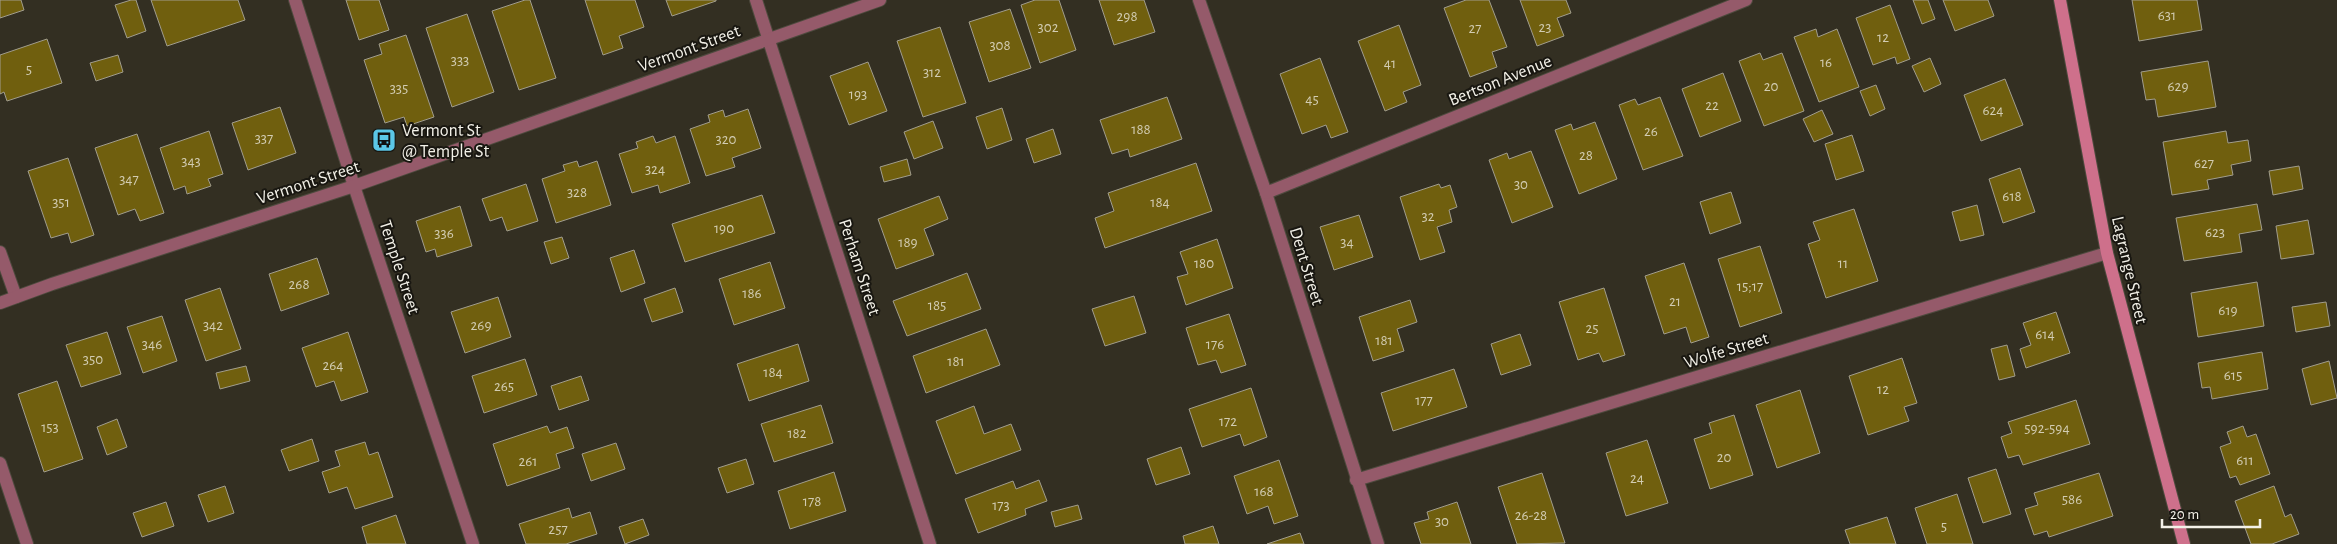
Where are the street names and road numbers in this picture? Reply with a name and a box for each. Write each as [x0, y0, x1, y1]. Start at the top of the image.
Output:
street label: Vermont Street [636, 22, 743, 76]
street label: Bertson Avenue [1446, 52, 1554, 110]
street label: Vermont Street [255, 158, 362, 208]
street label: Lagrange Street [2108, 215, 2150, 326]
street label: Perham Street [835, 217, 883, 318]
street label: Temple Street [375, 218, 423, 317]
street label: Dent Street [1286, 225, 1326, 308]
street label: Wolfe Street [1682, 330, 1771, 372]

